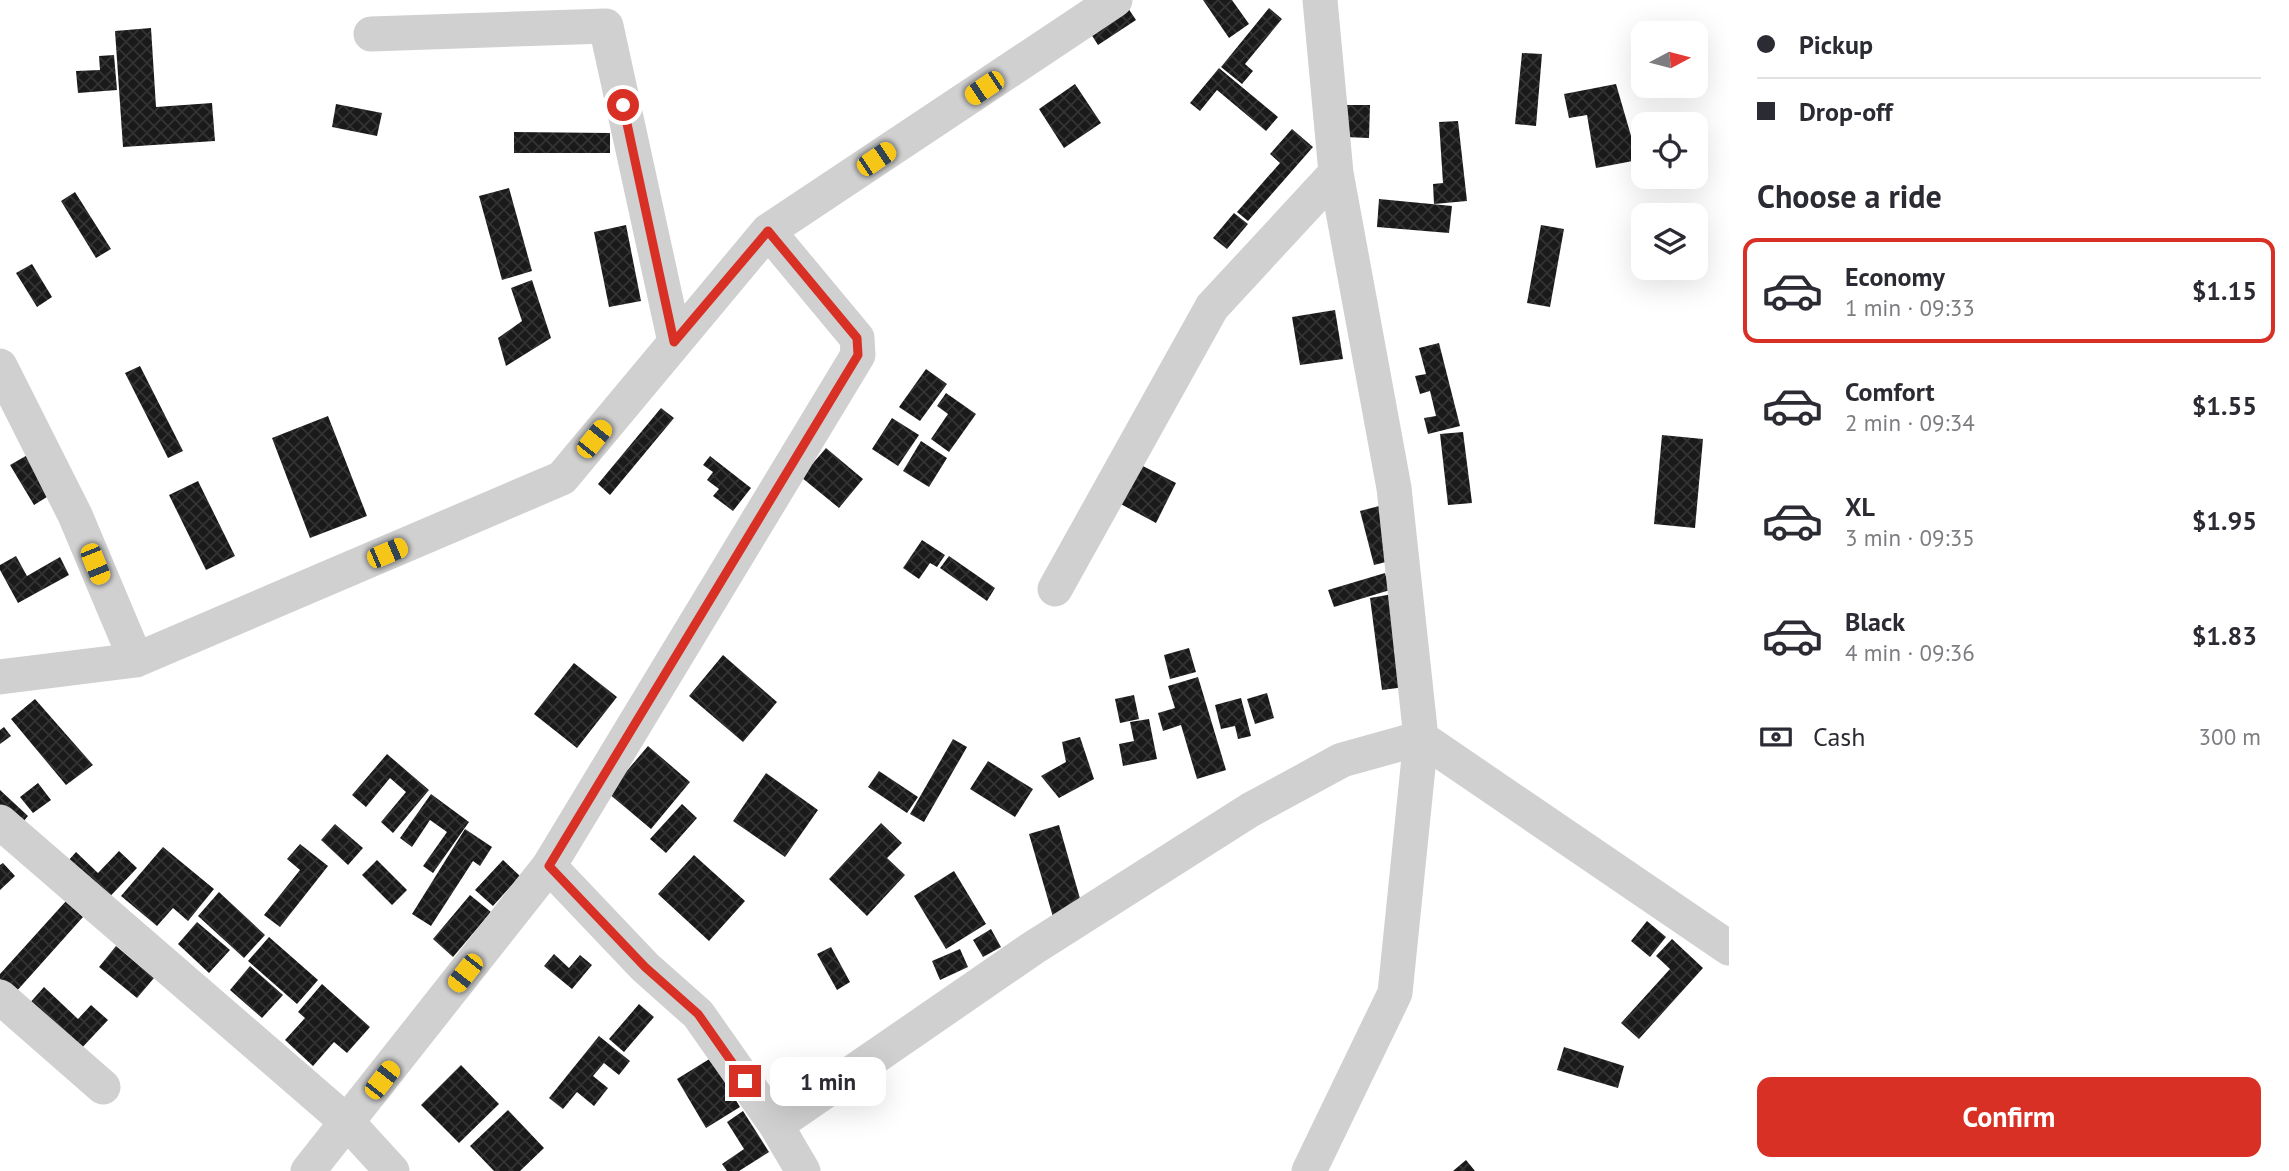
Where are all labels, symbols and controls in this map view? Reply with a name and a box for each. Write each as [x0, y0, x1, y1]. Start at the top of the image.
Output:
north arrow [1631, 21, 1708, 98]
map controls [1631, 21, 1708, 280]
text: Pickup [1799, 28, 1873, 61]
car [961, 68, 1008, 108]
route start [607, 89, 639, 121]
text: Drop-off [1799, 95, 1893, 128]
button: locate [1631, 112, 1708, 189]
car [853, 139, 900, 179]
text: Choose a ride [1757, 175, 1942, 217]
button: layers [1631, 203, 1708, 280]
icon: car [1761, 259, 1824, 322]
text: Economy [1845, 260, 1945, 293]
text: $1.15 [2192, 274, 2257, 307]
text: 1 min · 09:33 [1845, 293, 1975, 322]
icon: car [1761, 374, 1824, 437]
text: Comfort [1845, 375, 1935, 408]
text: $1.55 [2192, 389, 2257, 422]
text: 2 min · 09:34 [1845, 408, 1975, 437]
car [573, 416, 616, 462]
icon: car [1761, 489, 1824, 552]
text: XL [1845, 490, 1875, 523]
text: $1.95 [2192, 504, 2257, 537]
text: 3 min · 09:35 [1845, 523, 1975, 552]
car [364, 535, 411, 571]
car [78, 541, 113, 587]
icon: car [1761, 604, 1824, 667]
text: Black [1845, 605, 1905, 638]
text: $1.83 [2192, 619, 2257, 652]
text: 4 min · 09:36 [1845, 638, 1975, 667]
icon: cash [1757, 718, 1795, 756]
text: Cash [1813, 720, 1865, 753]
text: 300 m [2199, 722, 2261, 751]
car [444, 950, 487, 996]
callout: 1 min [770, 1056, 885, 1106]
car [361, 1057, 404, 1103]
route end [729, 1065, 761, 1097]
text: 1 min [800, 1067, 856, 1096]
button: Confirm [1757, 1077, 2261, 1157]

